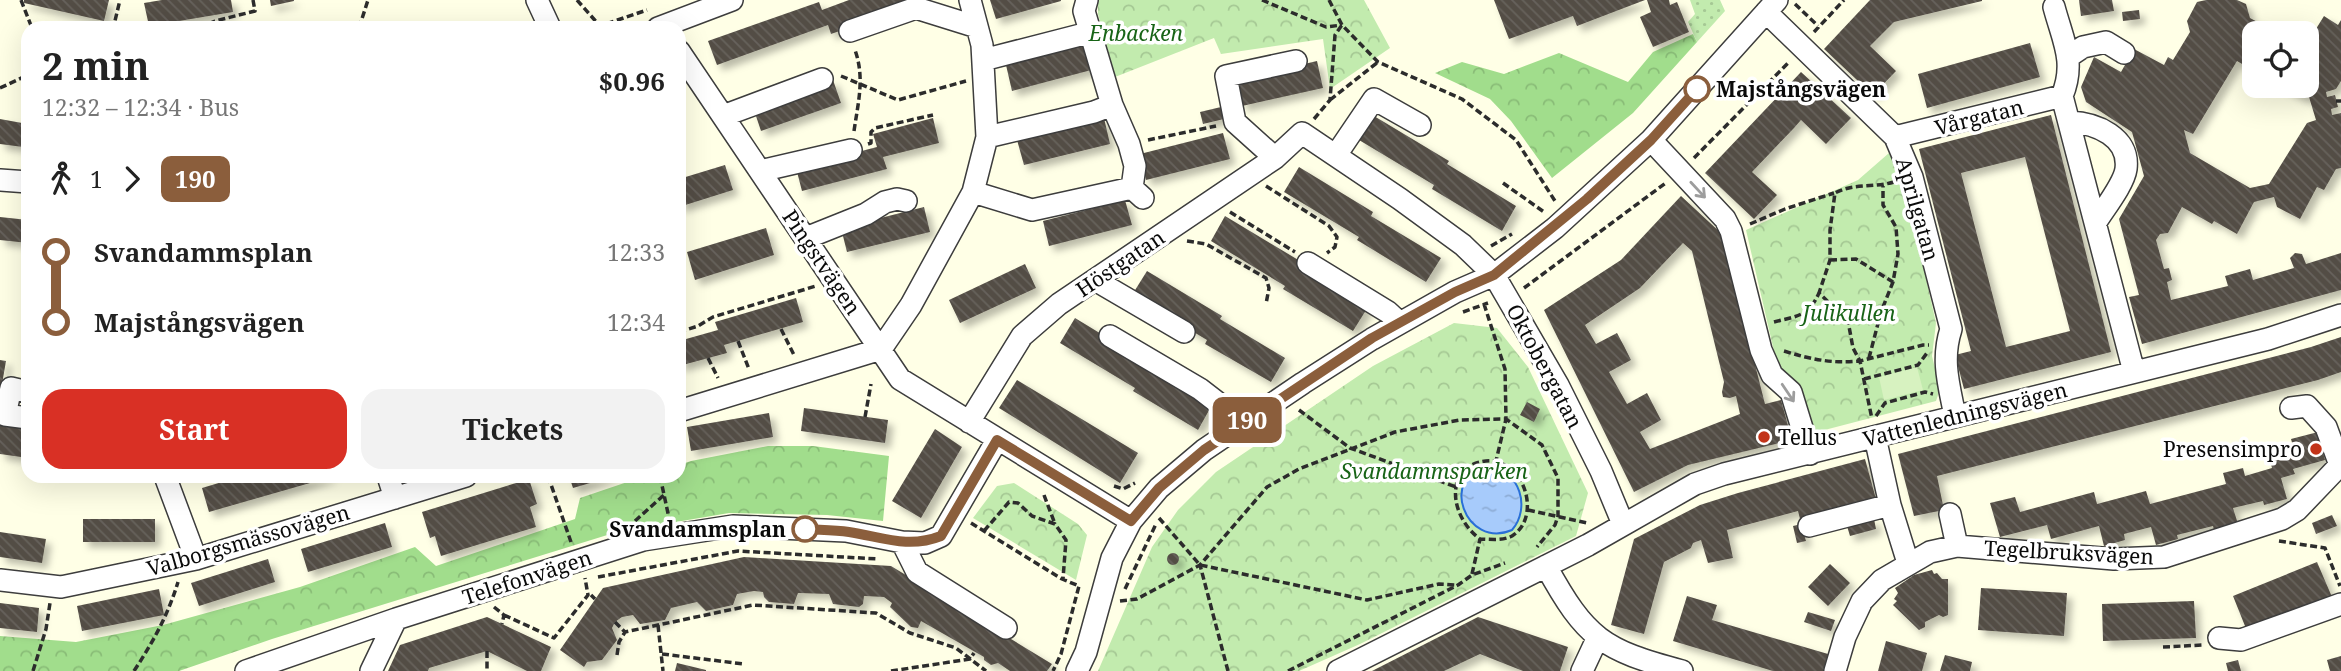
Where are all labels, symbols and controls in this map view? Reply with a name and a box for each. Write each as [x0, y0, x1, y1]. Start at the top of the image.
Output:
park label: Enbacken [1088, 19, 1184, 47]
map controls [2242, 21, 2319, 98]
button: locate [2242, 21, 2319, 98]
text: 2 min [42, 39, 150, 91]
text: $0.96 [599, 63, 665, 99]
place label: Majstångsvägen [1716, 75, 1886, 103]
marker: Majstångsvägen [1684, 76, 1710, 102]
text: 12:32 – 12:34 · Bus [42, 91, 239, 123]
street label: Vårgatan [1932, 92, 2026, 142]
street label: Aprilgatan [1890, 154, 1946, 264]
icon: walk [42, 160, 80, 198]
icon: forward [113, 160, 151, 198]
text: 190 [175, 162, 216, 195]
text: 1 [90, 163, 103, 195]
one-way arrow [1689, 181, 1706, 198]
street label: Pingstvägen [777, 204, 867, 320]
street label: Höstgatan [1070, 223, 1170, 303]
text: Svandammsplan [94, 234, 313, 270]
text: 12:33 [607, 236, 665, 268]
street label: Oktobergatan [1500, 299, 1590, 433]
park label: Julikullen [1798, 299, 1896, 327]
text: Majstångsvägen [94, 304, 305, 340]
text: 12:34 [607, 306, 665, 338]
street label: Vattenledningsvägen [1860, 375, 2070, 453]
one-way arrow [1780, 383, 1795, 402]
button: Start [42, 389, 347, 469]
button: Tickets [361, 389, 665, 469]
line badge: 190 [1207, 397, 1287, 443]
text: 190 [1227, 403, 1267, 436]
place label: Tellus [1778, 423, 1837, 451]
marker: Tellus [1756, 429, 1772, 445]
place label: Presensimpro [2163, 435, 2302, 463]
marker: Presensimpro [2308, 441, 2324, 457]
park label: Svandammsparken [1340, 457, 1528, 485]
street label: Valborgsmässovägen [143, 498, 353, 582]
place label: Svandammsplan [609, 515, 786, 543]
marker: Svandammsplan [792, 516, 818, 542]
street label: Tegelbruksvägen [1983, 534, 2155, 570]
street label: Telefonvägen [459, 543, 595, 611]

